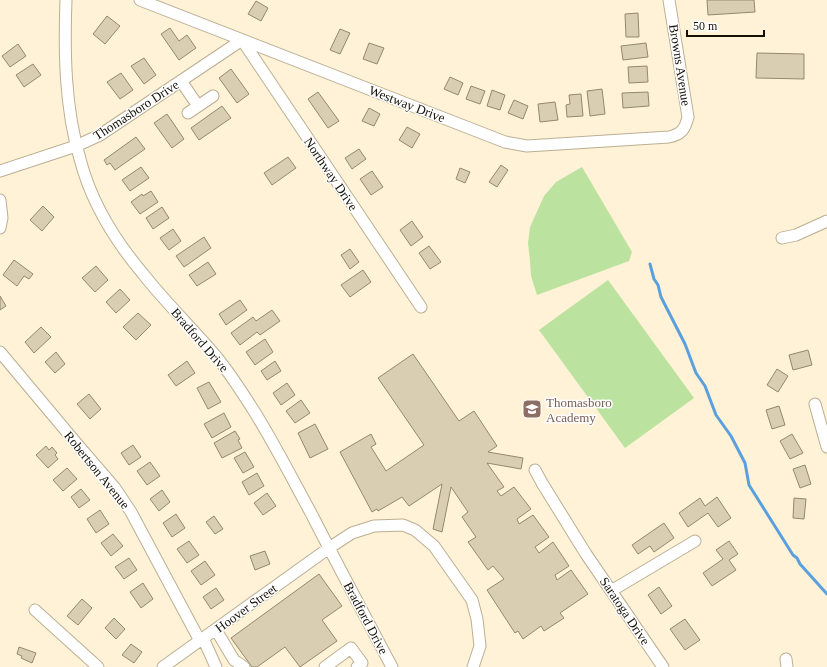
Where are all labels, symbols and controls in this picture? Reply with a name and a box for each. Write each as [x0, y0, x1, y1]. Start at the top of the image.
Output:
scale bar [687, 12, 764, 38]
text: 50 m [693, 19, 718, 33]
street label: Browns Avenue [666, 23, 694, 107]
street label: Thomasboro Drive [91, 77, 182, 143]
street label: Westway Drive [367, 83, 447, 125]
street label: Northway Drive [301, 135, 361, 214]
street label: Bradford Drive [168, 305, 232, 375]
place label: Thomasboro Academy [546, 395, 612, 425]
school or university icon: Thomasboro Academy [521, 398, 543, 420]
street label: Robertson Avenue [61, 428, 133, 512]
street label: Saratoga Drive [597, 574, 653, 648]
street label: Bradford Drive [341, 579, 391, 657]
street label: Hoover Street [212, 580, 280, 635]

